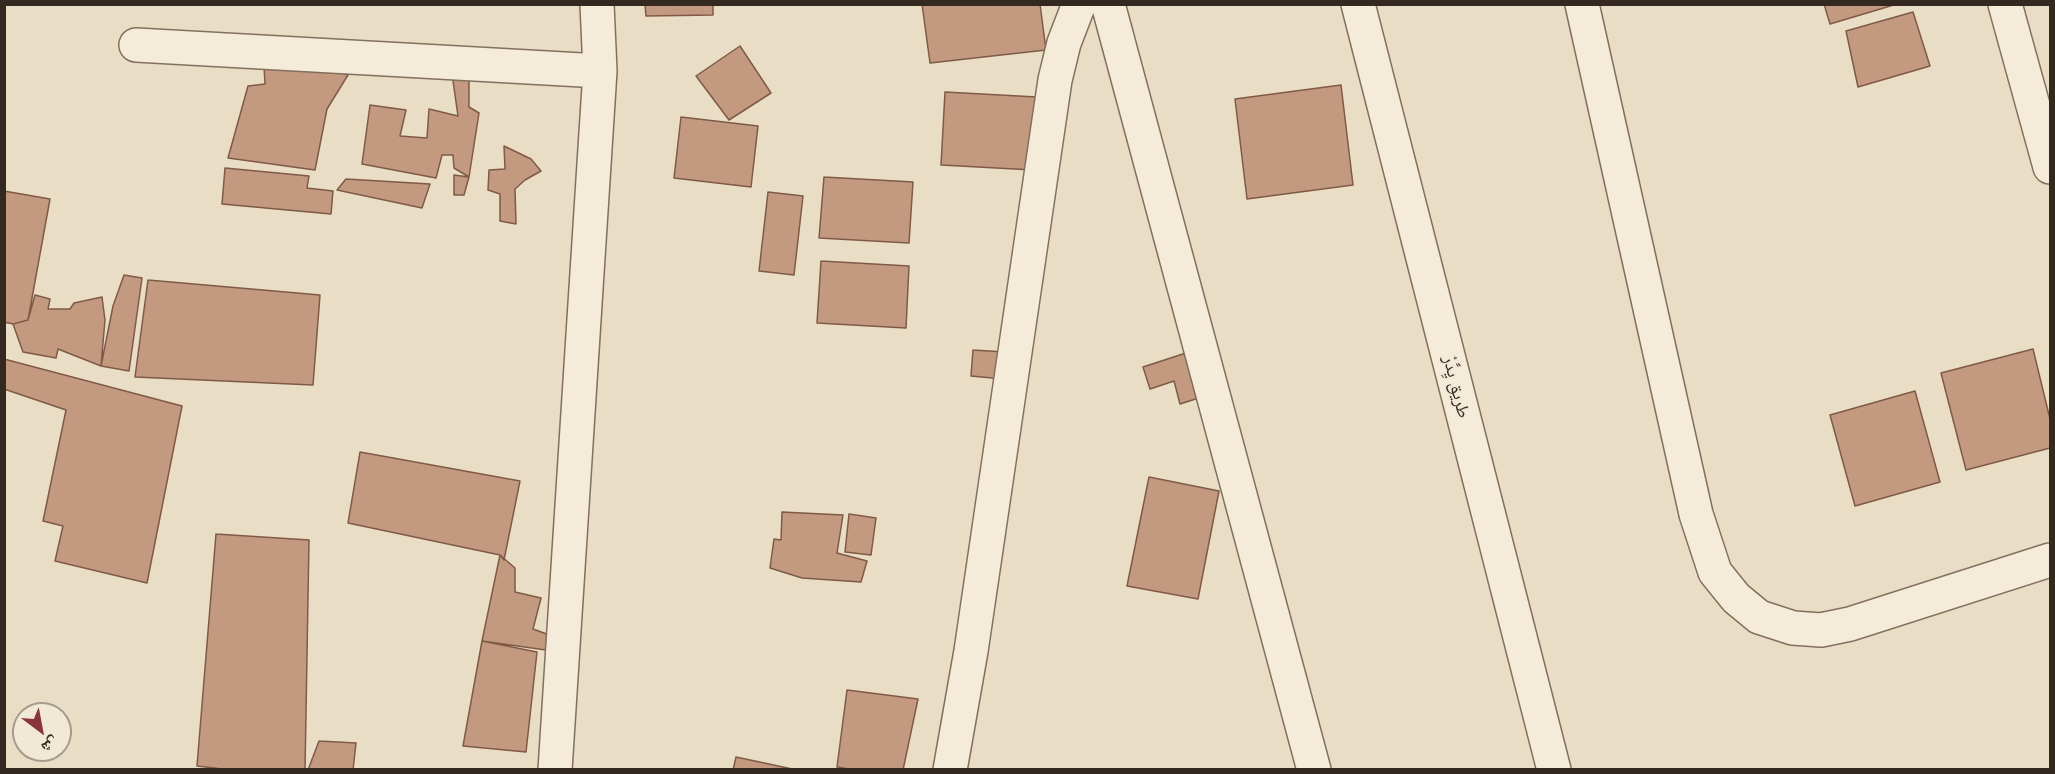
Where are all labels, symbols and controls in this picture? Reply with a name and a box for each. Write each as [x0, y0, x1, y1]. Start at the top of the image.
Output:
street label: طريق يِدِّرْ [1438, 353, 1474, 421]
north arrow [12, 702, 72, 762]
text: ش [38, 733, 63, 759]

